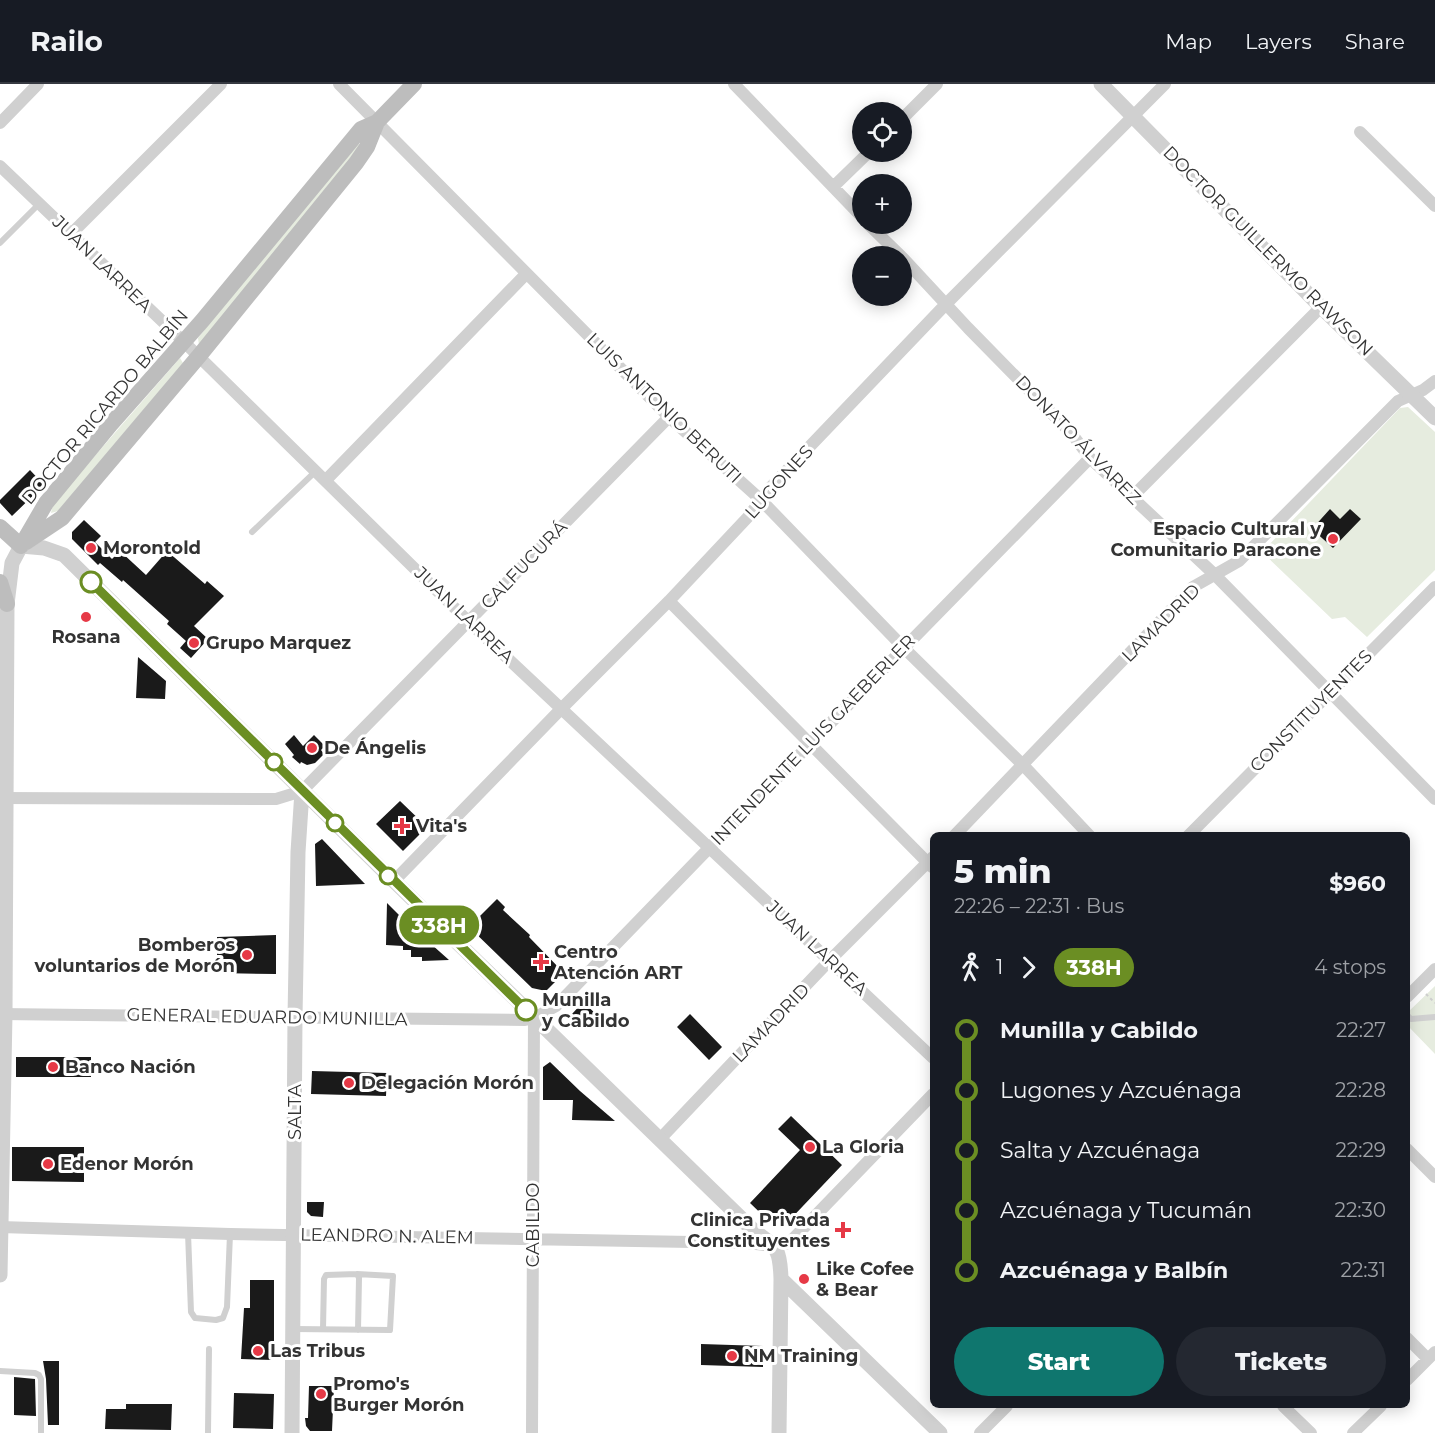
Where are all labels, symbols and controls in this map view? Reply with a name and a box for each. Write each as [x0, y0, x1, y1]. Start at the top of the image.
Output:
text: Railo [30, 24, 103, 58]
text: Map [1165, 29, 1212, 54]
text: Layers [1245, 29, 1312, 54]
text: Share [1345, 29, 1405, 54]
map controls [852, 102, 912, 306]
button: locate [852, 102, 912, 162]
street label: DOCTOR GUILLERMO RAWSON [1158, 141, 1378, 361]
button: + [852, 174, 912, 234]
street label: JUAN LARREA [47, 210, 156, 317]
button: − [852, 246, 912, 306]
street label: DOCTOR RICARDO BALBÍN [17, 305, 193, 509]
street label: LUIS ANTONIO BERUTI [582, 328, 746, 488]
street label: DONATO ÁLVAREZ [1011, 371, 1145, 509]
street label: LUGONES [740, 441, 818, 523]
street label: CALFUCURÁ [476, 516, 572, 614]
place label: Espacio Cultural y Comunitario Paracone [1110, 518, 1321, 561]
marker: Espacio Cultural y Comunitario Paracone [1326, 532, 1340, 546]
place label: Morontold [103, 537, 201, 559]
marker: Morontold [84, 541, 98, 555]
street label: JUAN LARREA [409, 561, 518, 668]
unlabelled marker [80, 571, 102, 593]
street label: LAMADRID [1117, 579, 1205, 667]
marker: Rosana [79, 610, 93, 624]
place label: Rosana [51, 626, 121, 648]
street label: INTENDENTE LUIS GAEBERLER [706, 630, 920, 850]
place label: Grupo Marquez [206, 632, 351, 654]
marker: Grupo Marquez [187, 636, 201, 650]
street label: CONSTITUYENTES [1245, 645, 1377, 777]
place label: De Ángelis [324, 737, 426, 759]
marker: De Ángelis [305, 741, 319, 755]
unlabelled marker [265, 753, 283, 771]
unlabelled marker [326, 814, 344, 832]
place label: Vita's [415, 815, 468, 837]
marker: Vita's [393, 817, 411, 835]
text: 5 min [954, 851, 1051, 891]
unlabelled marker [379, 867, 397, 885]
text: $960 [1329, 870, 1386, 897]
text: 22:26 – 22:31 · Bus [954, 894, 1124, 918]
street label: JUAN LARREA [761, 895, 872, 1000]
line badge: 338H [397, 906, 481, 944]
text: 338H [411, 913, 467, 938]
place label: Bomberos voluntarios de Morón [34, 934, 235, 977]
place label: Centro Atención ART [553, 941, 683, 984]
marker: Bomberos voluntarios de Morón [240, 948, 254, 962]
icon: walk [954, 951, 987, 984]
icon: forward [1012, 951, 1045, 984]
marker: Centro Atención ART [532, 953, 550, 971]
text: 1 [996, 955, 1003, 979]
text: 338H [1066, 955, 1122, 980]
text: 4 stops [1314, 955, 1386, 979]
street label: LAMADRID [728, 979, 814, 1067]
place label: Munilla y Cabildo [541, 989, 630, 1032]
marker: Munilla y Cabildo [515, 999, 537, 1021]
street label: GENERAL EDUARDO MUNILLA [126, 1004, 408, 1030]
text: Munilla y Cabildo [1000, 1017, 1198, 1044]
text: 22:27 [1336, 1018, 1386, 1042]
place label: Banco Nación [65, 1056, 196, 1078]
marker: Banco Nación [46, 1060, 60, 1074]
place label: Delegación Morón [361, 1072, 534, 1094]
marker: Delegación Morón [342, 1076, 356, 1090]
text: Lugones y Azcuénaga [1000, 1077, 1242, 1104]
text: 22:28 [1335, 1078, 1386, 1102]
street label: SALTA [284, 1084, 306, 1140]
place label: La Gloria [822, 1136, 904, 1158]
text: Salta y Azcuénaga [1000, 1137, 1200, 1164]
text: 22:29 [1336, 1138, 1386, 1162]
marker: La Gloria [803, 1140, 817, 1154]
place label: Edenor Morón [60, 1153, 194, 1175]
marker: Edenor Morón [41, 1157, 55, 1171]
street label: CABILDO [522, 1183, 544, 1267]
text: Azcuénaga y Tucumán [1000, 1197, 1252, 1224]
text: 22:30 [1335, 1198, 1386, 1222]
place label: Clinica Privada Constituyentes [687, 1209, 830, 1252]
marker: Clinica Privada Constituyentes [834, 1221, 852, 1239]
street label: LEANDRO N. ALEM [300, 1223, 474, 1249]
text: Azcuénaga y Balbín [1000, 1257, 1228, 1284]
place label: Like Cofee & Bear [816, 1258, 914, 1301]
text: 22:31 [1341, 1258, 1386, 1282]
marker: Like Cofee & Bear [797, 1272, 811, 1286]
button: Start [954, 1327, 1164, 1396]
button: Tickets [1176, 1327, 1386, 1396]
place label: Las Tribus [270, 1340, 366, 1362]
marker: Las Tribus [251, 1344, 265, 1358]
place label: NM Training [744, 1345, 858, 1367]
marker: NM Training [725, 1349, 739, 1363]
place label: Promo's Burger Morón [333, 1373, 464, 1416]
marker: Promo's Burger Morón [314, 1387, 328, 1401]

